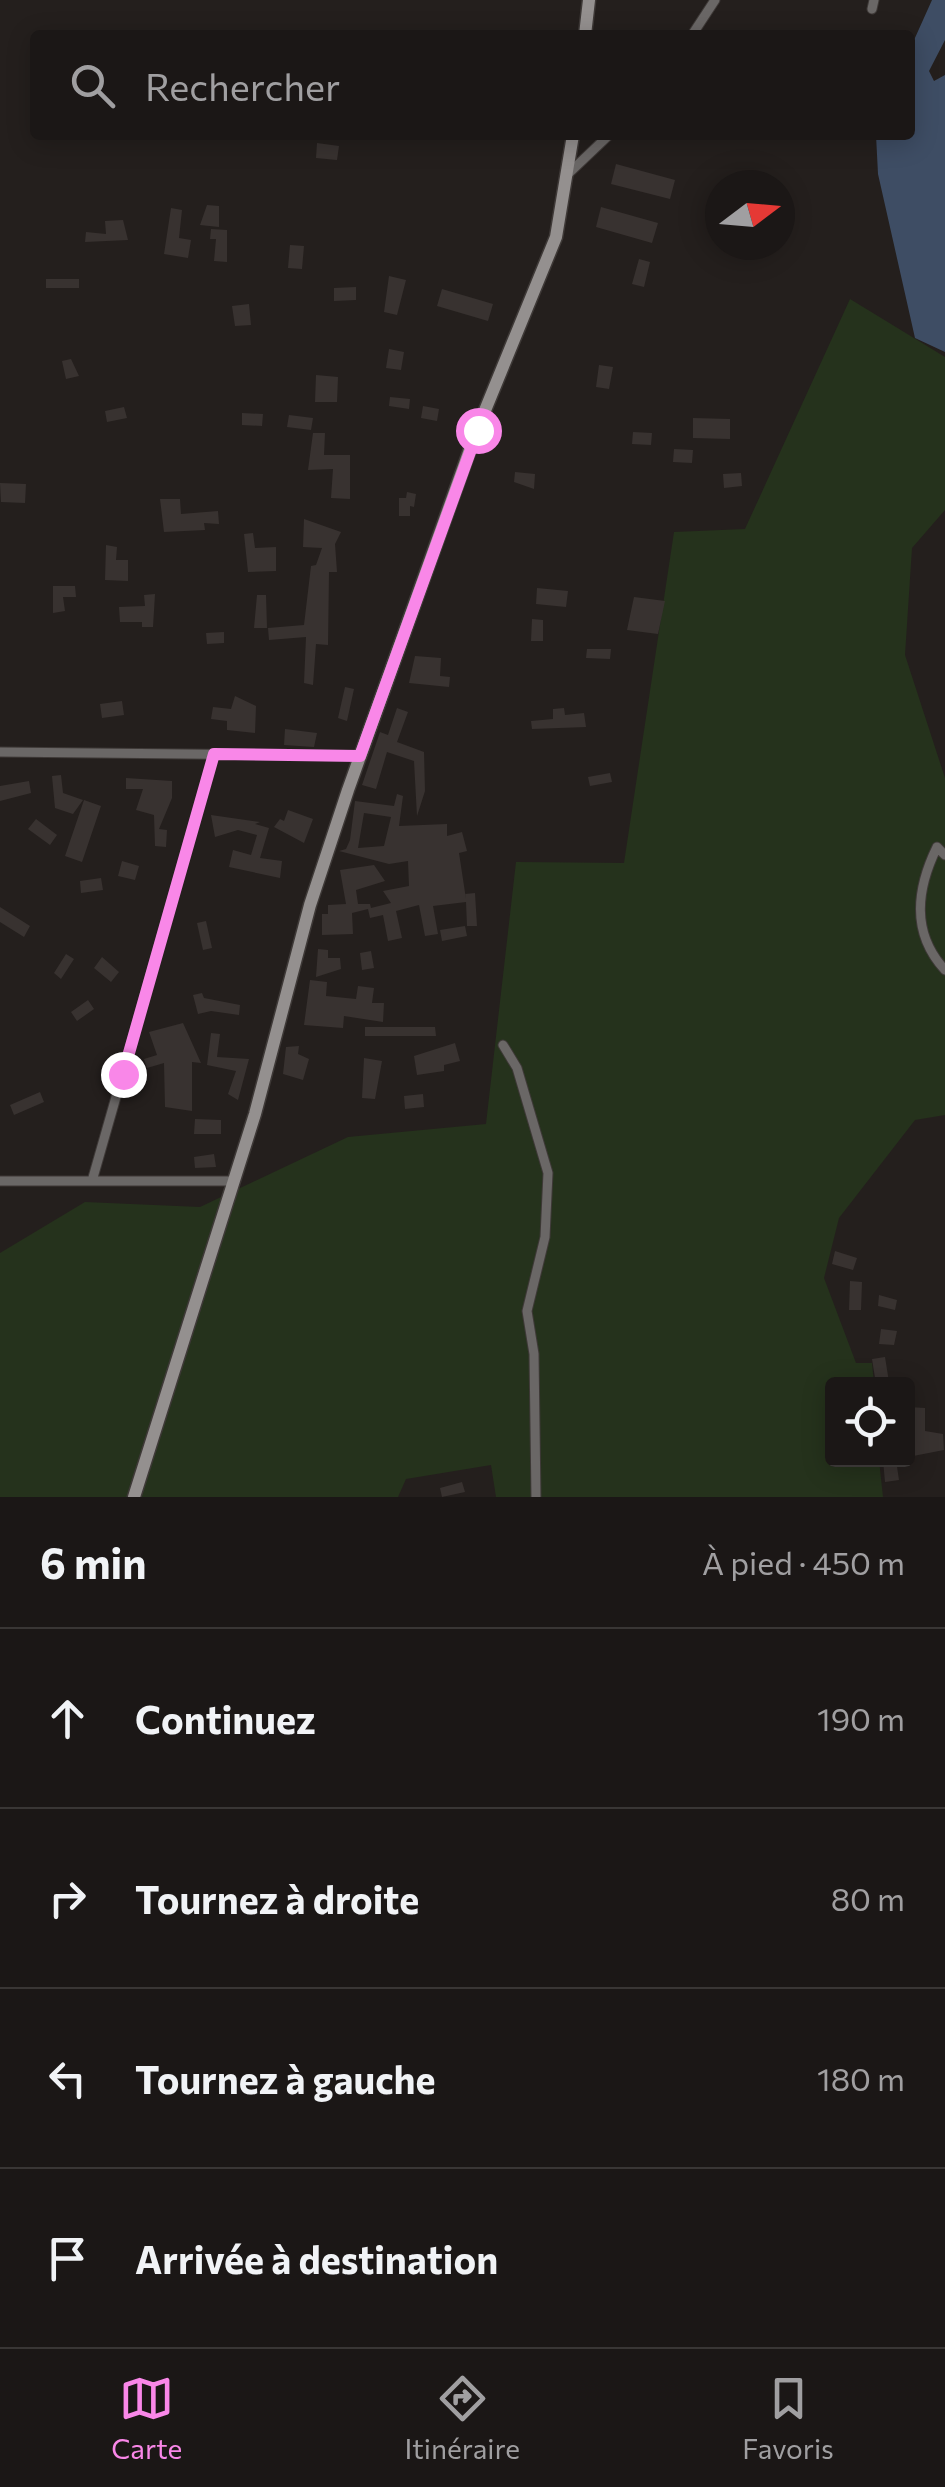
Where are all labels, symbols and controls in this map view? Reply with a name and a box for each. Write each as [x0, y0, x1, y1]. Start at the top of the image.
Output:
search box [30, 30, 915, 140]
icon: search [65, 58, 120, 113]
text: Rechercher [145, 62, 340, 109]
north arrow [705, 170, 795, 260]
route start [456, 408, 502, 454]
route end [101, 1052, 147, 1098]
map controls [825, 1377, 915, 1467]
button: locate [825, 1377, 915, 1467]
text: 6 min [40, 1536, 147, 1588]
text: À pied · 450 m [702, 1542, 905, 1582]
icon: ahead [40, 1691, 95, 1746]
text: Continuez [135, 1695, 316, 1742]
text: 190 m [817, 1698, 905, 1738]
icon: right [40, 1871, 95, 1926]
text: Tournez à droite [135, 1875, 419, 1922]
text: 80 m [831, 1878, 905, 1918]
icon: left [40, 2051, 95, 2106]
text: Tournez à gauche [135, 2055, 436, 2102]
text: 180 m [817, 2058, 905, 2098]
icon: arrive [40, 2231, 95, 2286]
text: Arrivée à destination [135, 2235, 498, 2282]
tab: Carte [111, 2371, 182, 2465]
tab: Itinéraire [404, 2371, 520, 2465]
tab: Favoris [742, 2371, 834, 2465]

